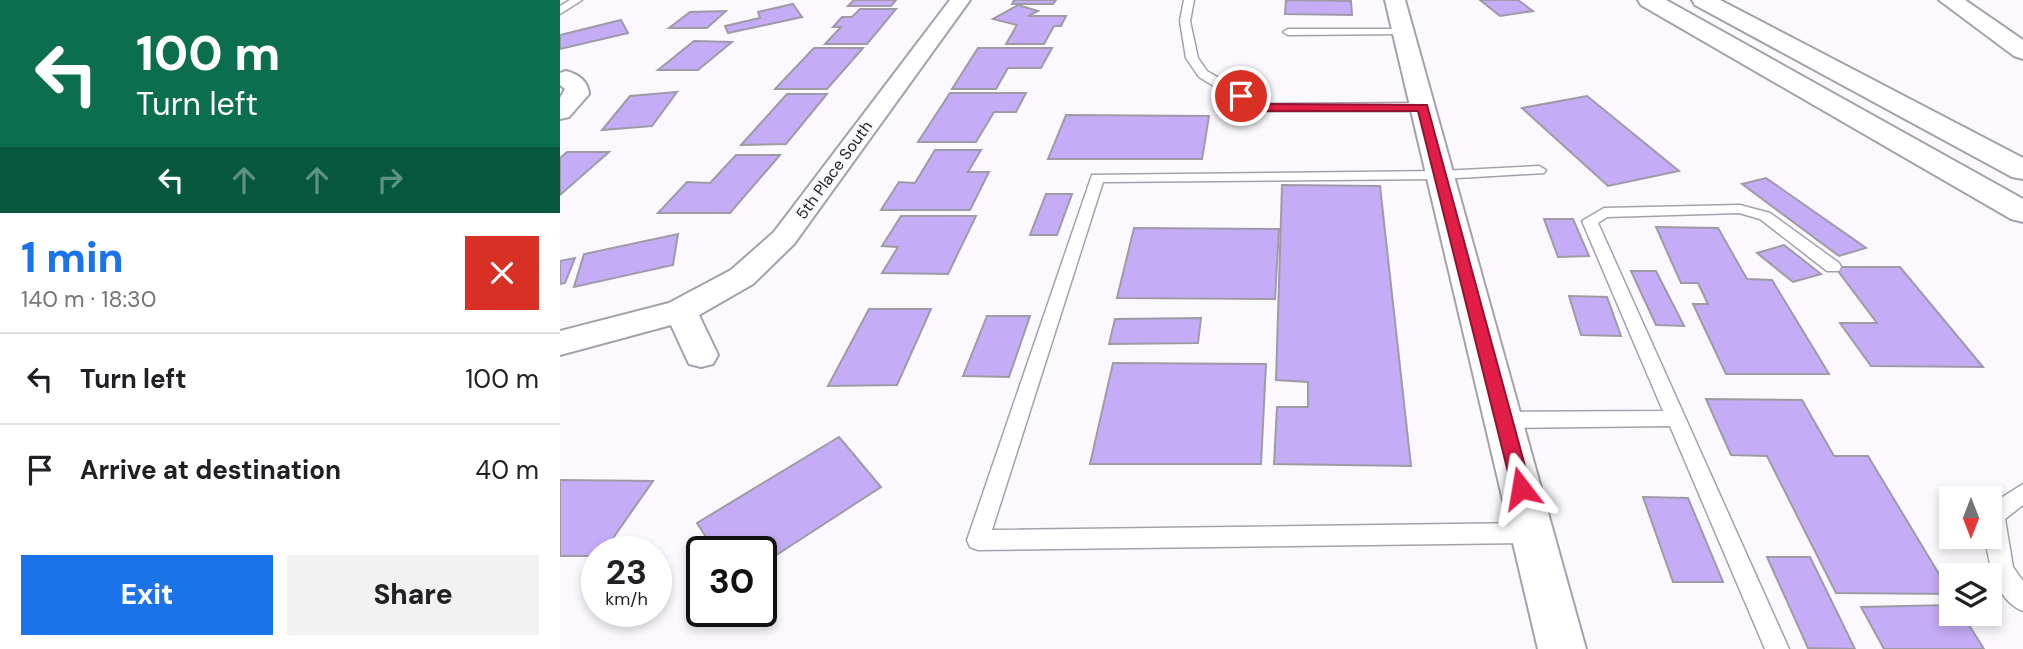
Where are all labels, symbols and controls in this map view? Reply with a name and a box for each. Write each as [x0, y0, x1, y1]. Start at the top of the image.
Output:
text: 100 m [136, 21, 280, 85]
icon: left [21, 28, 112, 119]
pin [1211, 66, 1271, 126]
icon: arrive [1222, 77, 1260, 115]
text: Turn left [136, 83, 258, 125]
street label: 5th Place South [791, 117, 877, 223]
icon: left [152, 161, 190, 199]
icon: ahead [225, 161, 263, 199]
icon: ahead [298, 161, 336, 199]
icon: right [371, 161, 409, 199]
text: 1 min [21, 230, 124, 285]
button: close [465, 236, 539, 310]
text: 140 m · 18:30 [21, 284, 156, 314]
icon: left [21, 360, 59, 398]
text: Turn left [80, 362, 187, 396]
text: 100 m [465, 362, 539, 396]
icon: arrive [21, 451, 59, 489]
position arrow [1484, 451, 1558, 525]
text: Arrive at destination [80, 453, 341, 487]
text: 40 m [475, 453, 539, 487]
north arrow [1939, 486, 2002, 550]
map controls [1939, 486, 2002, 626]
speed limit sign: 30 [686, 536, 777, 627]
text: 23 [606, 549, 647, 595]
button: Exit [21, 555, 273, 635]
button: Share [287, 555, 539, 635]
button: layers [1939, 563, 2002, 626]
text: km/h [605, 587, 648, 611]

